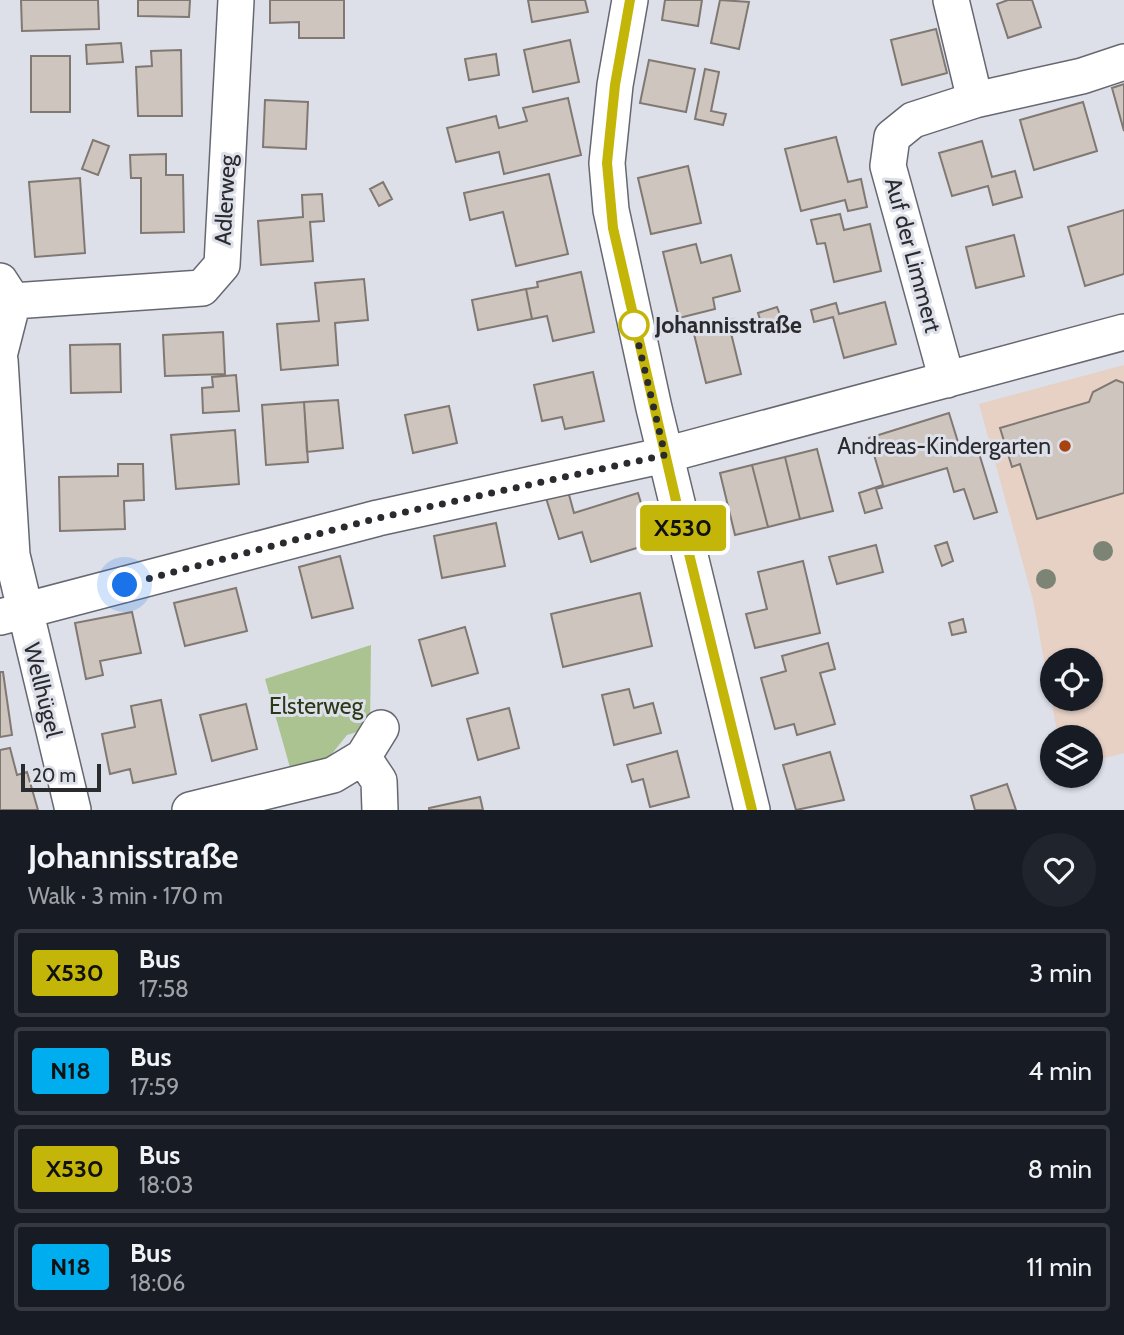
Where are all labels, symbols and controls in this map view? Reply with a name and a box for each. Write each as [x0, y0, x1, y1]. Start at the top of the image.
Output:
street label: Adlerweg [209, 153, 241, 246]
street label: Auf der Limmert [879, 174, 947, 336]
marker: Johannisstraße [619, 310, 649, 340]
place label: Johannisstraße [654, 311, 802, 339]
place label: Andreas-Kindergarten [837, 432, 1051, 460]
marker: Andreas-Kindergarten [1057, 438, 1073, 454]
line badge: X530 [634, 505, 732, 551]
text: X530 [654, 513, 712, 542]
your location [107, 567, 142, 602]
street label: Wellhügel [18, 640, 68, 741]
map controls [1040, 648, 1103, 788]
button: locate [1040, 648, 1103, 711]
park label: Elsterweg [269, 692, 364, 720]
button: layers [1040, 725, 1103, 788]
scale bar [21, 761, 102, 793]
text: 20 m [32, 764, 76, 787]
button: heart [1022, 833, 1096, 907]
text: Johannisstraße [28, 836, 239, 876]
text: Walk · 3 min · 170 m [28, 882, 223, 910]
text: Bus [139, 943, 180, 975]
text: 3 min [1029, 957, 1092, 989]
text: X530 [46, 958, 104, 987]
text: 17:58 [139, 975, 189, 1003]
text: Bus [130, 1041, 171, 1073]
text: 4 min [1028, 1055, 1092, 1087]
text: N18 [50, 1056, 91, 1085]
text: 17:59 [130, 1073, 179, 1101]
text: Bus [139, 1139, 180, 1171]
text: 8 min [1028, 1153, 1092, 1185]
text: X530 [46, 1154, 104, 1183]
text: 18:03 [139, 1171, 194, 1199]
text: Bus [130, 1237, 171, 1269]
text: 11 min [1026, 1251, 1092, 1283]
text: N18 [50, 1252, 91, 1281]
text: 18:06 [130, 1269, 185, 1297]

